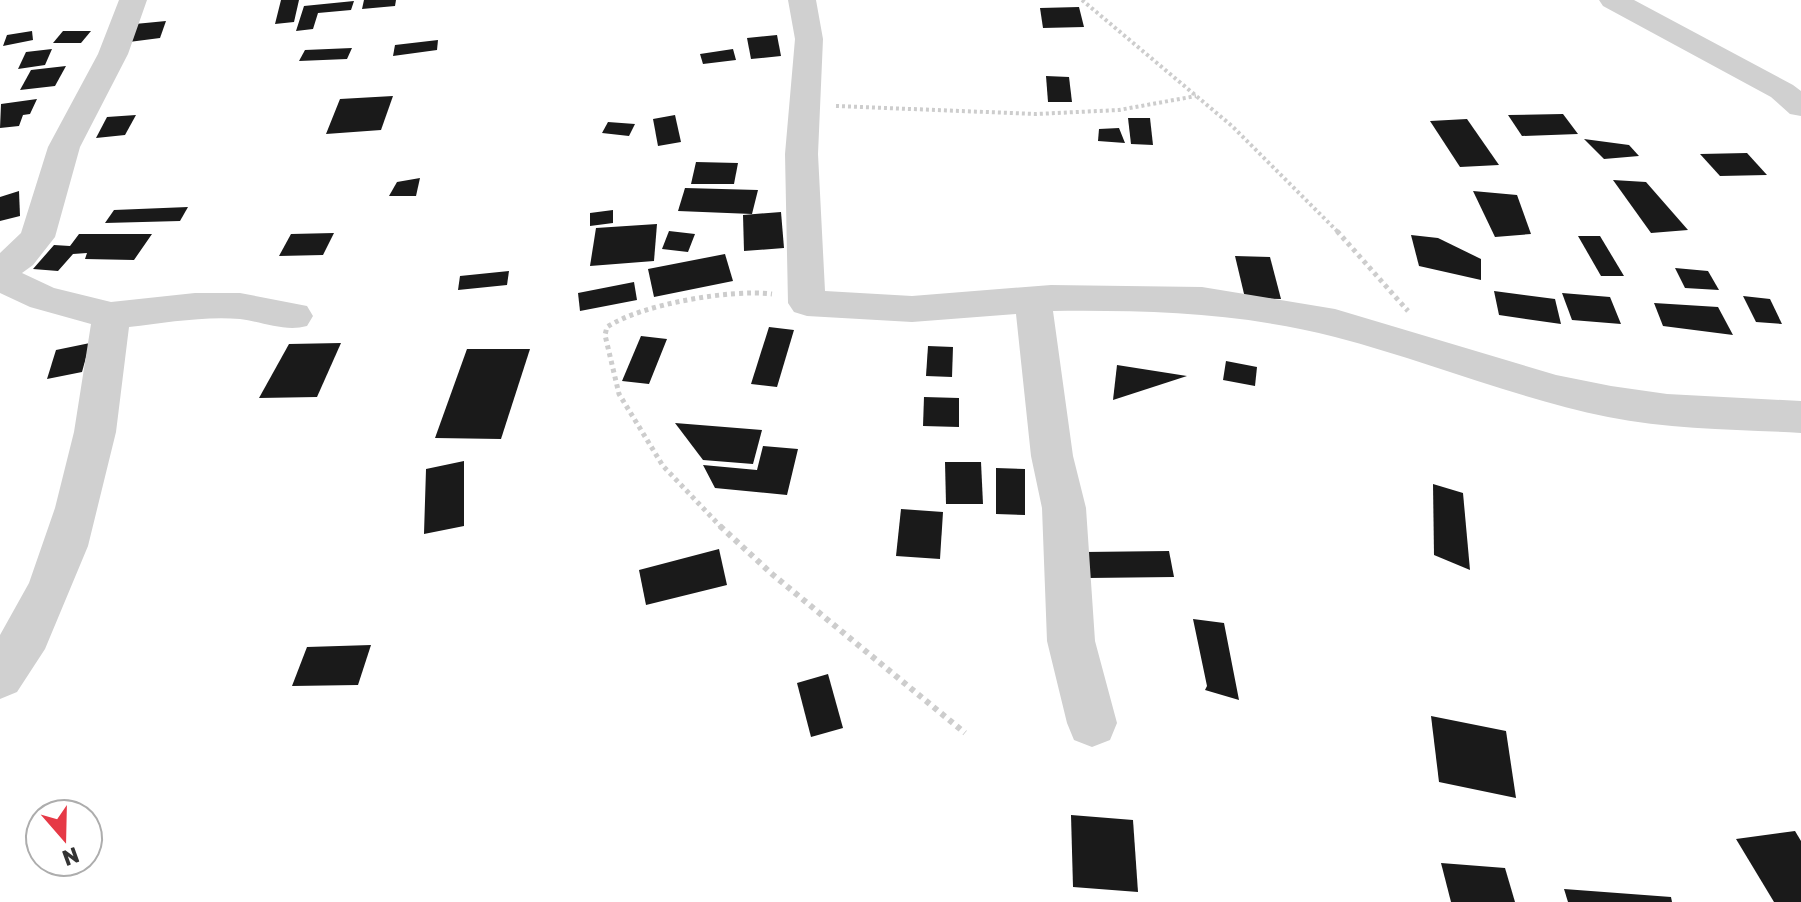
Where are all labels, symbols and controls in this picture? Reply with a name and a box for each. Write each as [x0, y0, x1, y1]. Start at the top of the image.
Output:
north arrow [24, 798, 104, 878]
text: N [59, 841, 83, 872]

